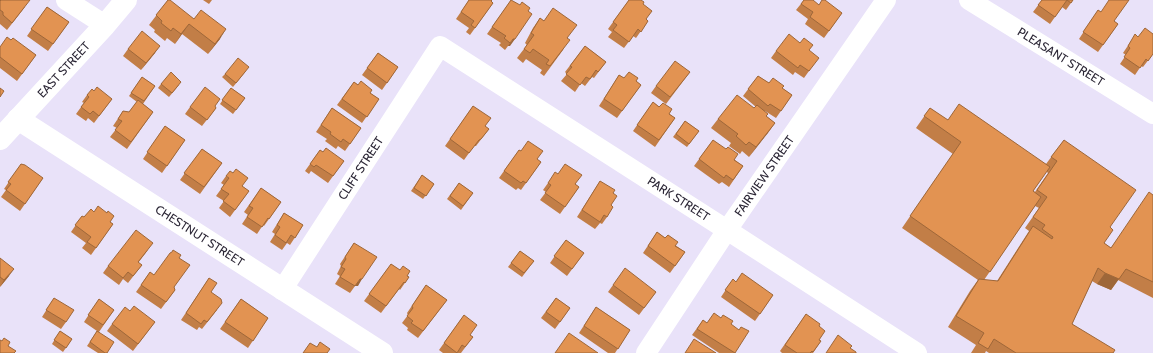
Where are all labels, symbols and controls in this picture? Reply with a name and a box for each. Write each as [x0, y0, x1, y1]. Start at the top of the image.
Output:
street label: PLEASANT STREET [1015, 24, 1108, 89]
street label: EAST STREET [34, 38, 93, 101]
street label: FAIRVIEW STREET [731, 132, 797, 219]
street label: CLIFF STREET [334, 133, 387, 202]
street label: PARK STREET [645, 173, 713, 224]
street label: CHESTNUT STREET [153, 201, 248, 270]

